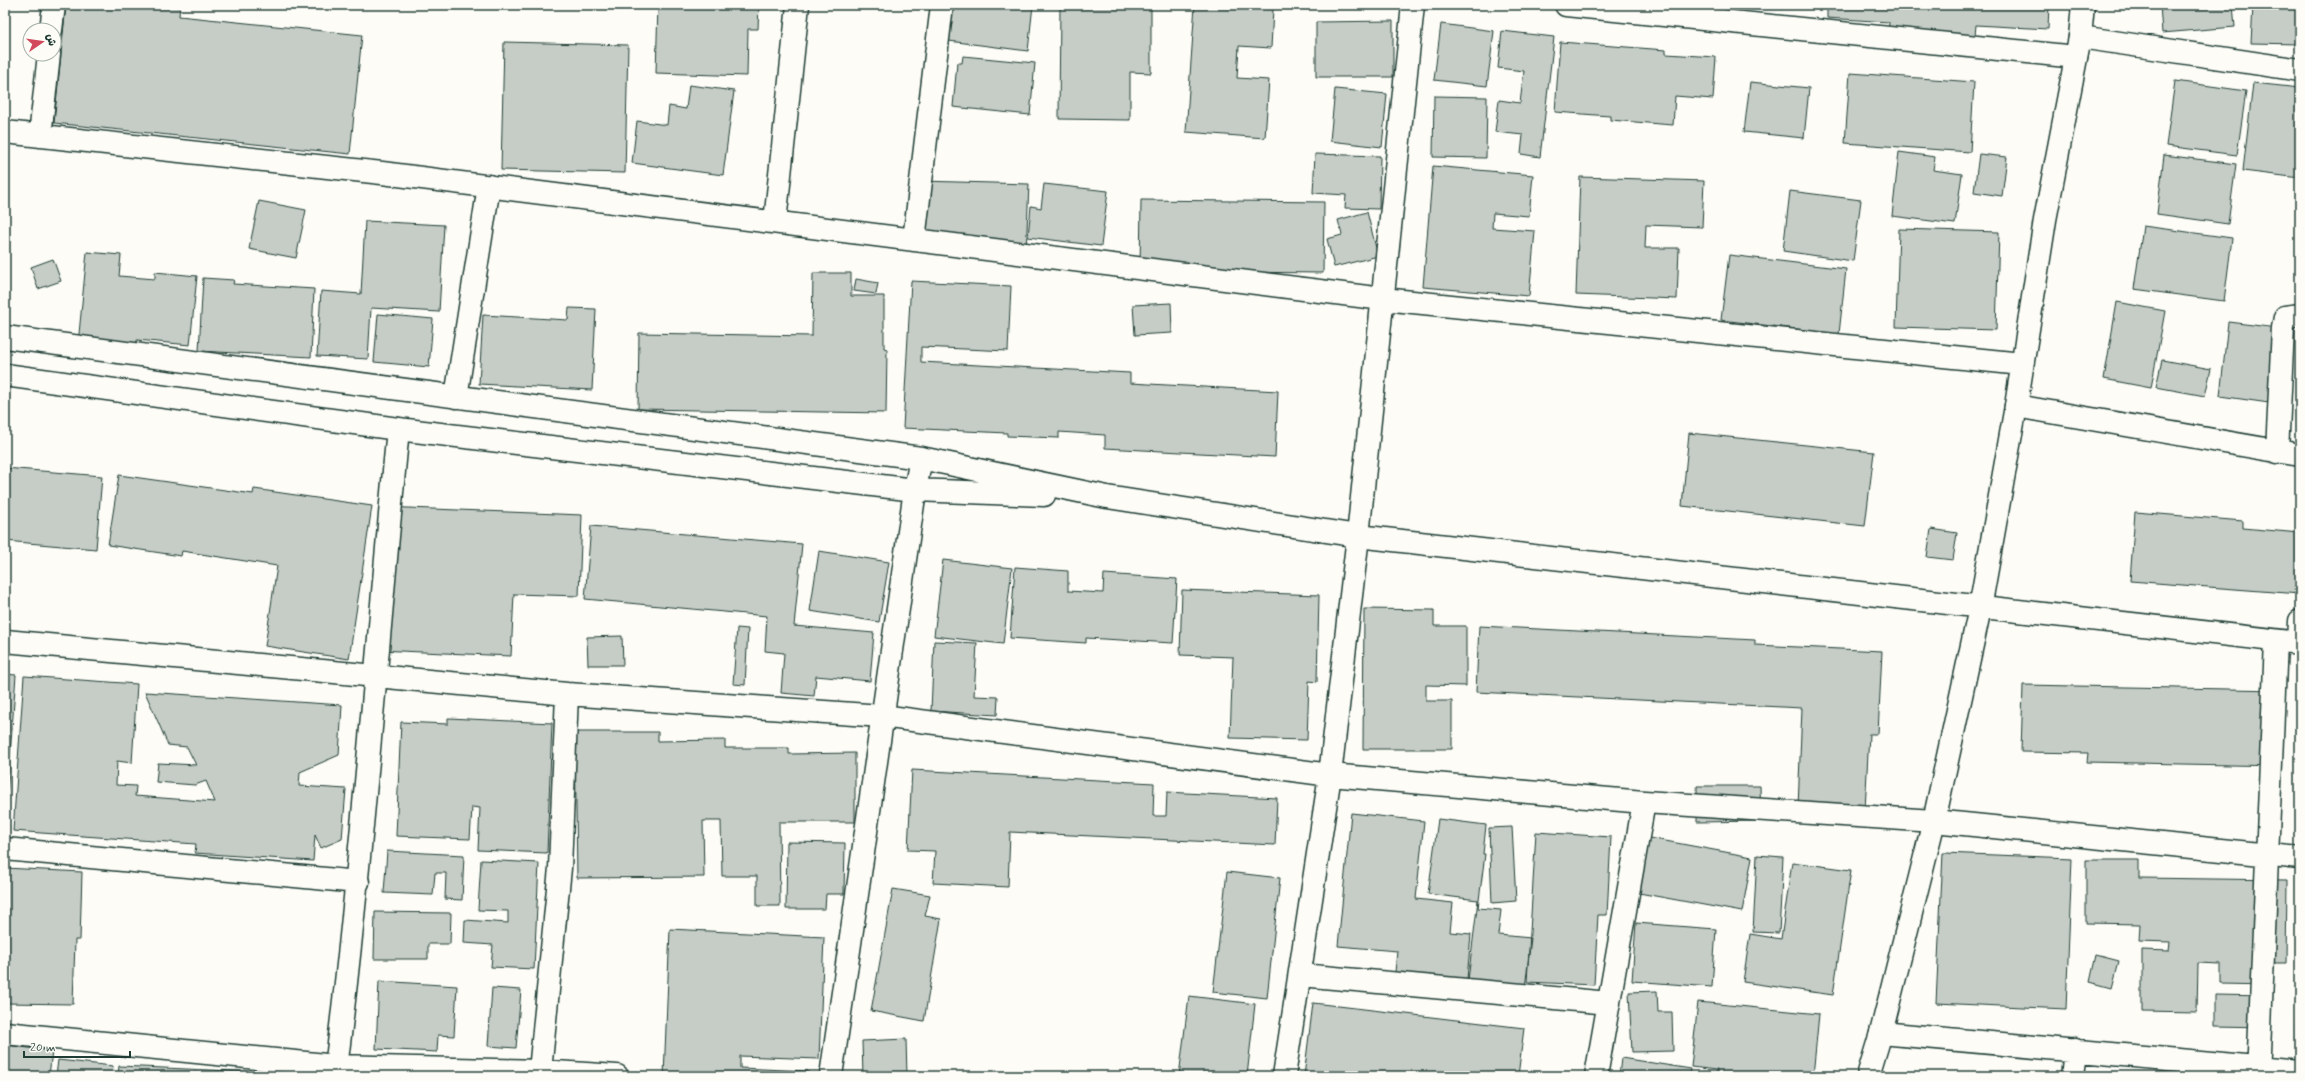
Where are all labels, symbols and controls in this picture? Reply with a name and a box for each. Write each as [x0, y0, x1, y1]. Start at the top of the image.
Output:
north arrow [22, 22, 62, 62]
text: ش [43, 33, 59, 47]
scale bar [24, 1033, 130, 1059]
text: 20 m [30, 1040, 56, 1056]

